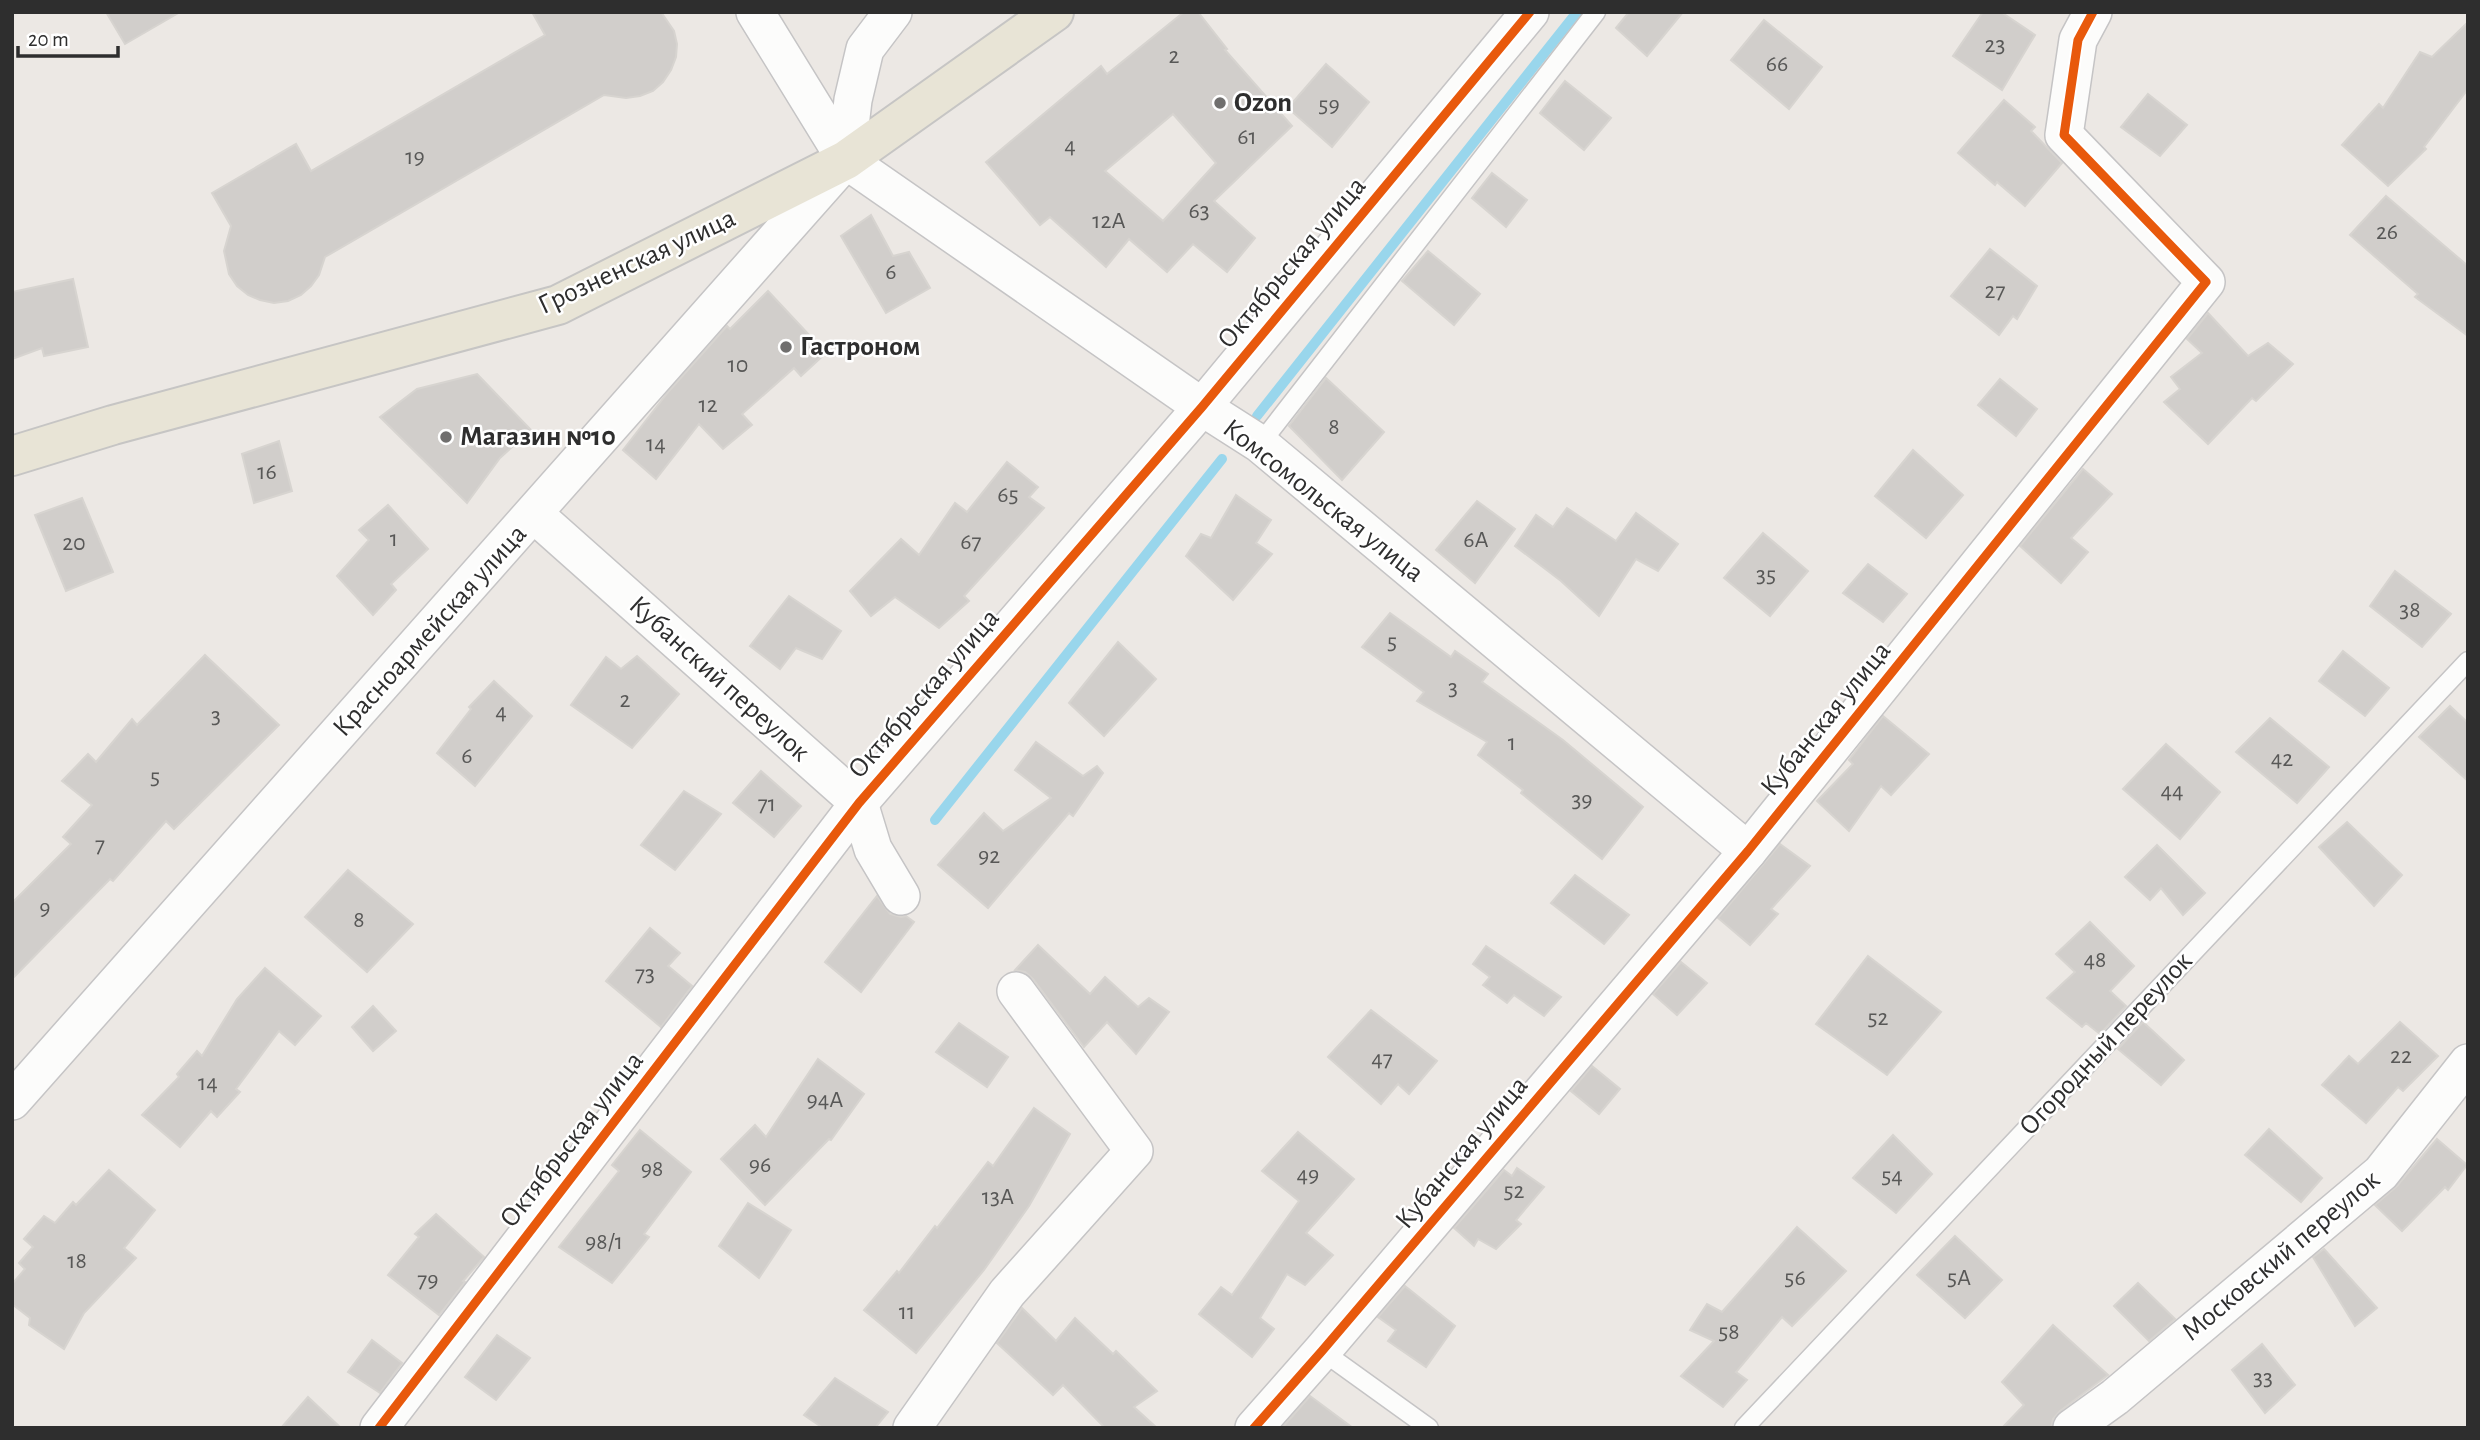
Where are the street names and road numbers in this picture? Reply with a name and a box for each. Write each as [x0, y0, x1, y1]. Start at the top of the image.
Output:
street label: Октябрьская улица [1212, 172, 1372, 354]
street label: Грозненская улица [534, 204, 740, 320]
street label: Комсомольская улица [1217, 414, 1429, 588]
street label: Красноармейская улица [328, 520, 532, 742]
street label: Кубанский переулок [623, 591, 815, 767]
street label: Октябрьская улица [843, 604, 1005, 784]
street label: Кубанская улица [1756, 637, 1897, 801]
street label: Огородный переулок [2014, 947, 2198, 1141]
street label: Октябрьская улица [495, 1047, 649, 1233]
street label: Кубанская улица [1390, 1071, 1534, 1234]
street label: Московский переулок [2177, 1165, 2385, 1347]

